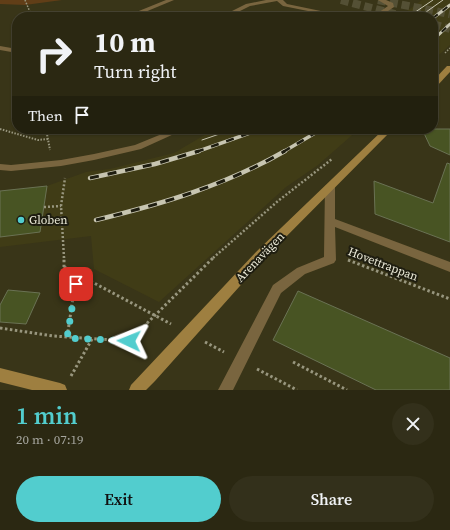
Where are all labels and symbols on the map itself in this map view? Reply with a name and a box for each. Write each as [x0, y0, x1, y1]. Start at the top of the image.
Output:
place label: Globen [29, 212, 68, 228]
marker: Globen [16, 215, 26, 225]
street label: Arenavägen [232, 229, 288, 285]
street label: Hovettrappan [346, 243, 420, 285]
pin [59, 267, 93, 301]
position arrow [108, 320, 150, 362]

